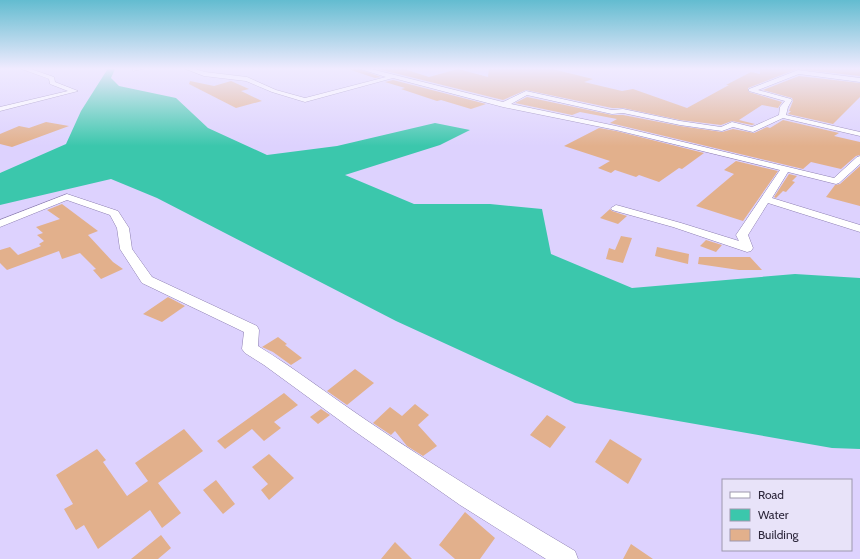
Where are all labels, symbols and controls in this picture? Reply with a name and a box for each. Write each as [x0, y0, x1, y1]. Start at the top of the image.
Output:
legend [722, 479, 852, 551]
text: Road [758, 487, 784, 502]
text: Water [758, 507, 789, 522]
text: Building [758, 527, 800, 542]

